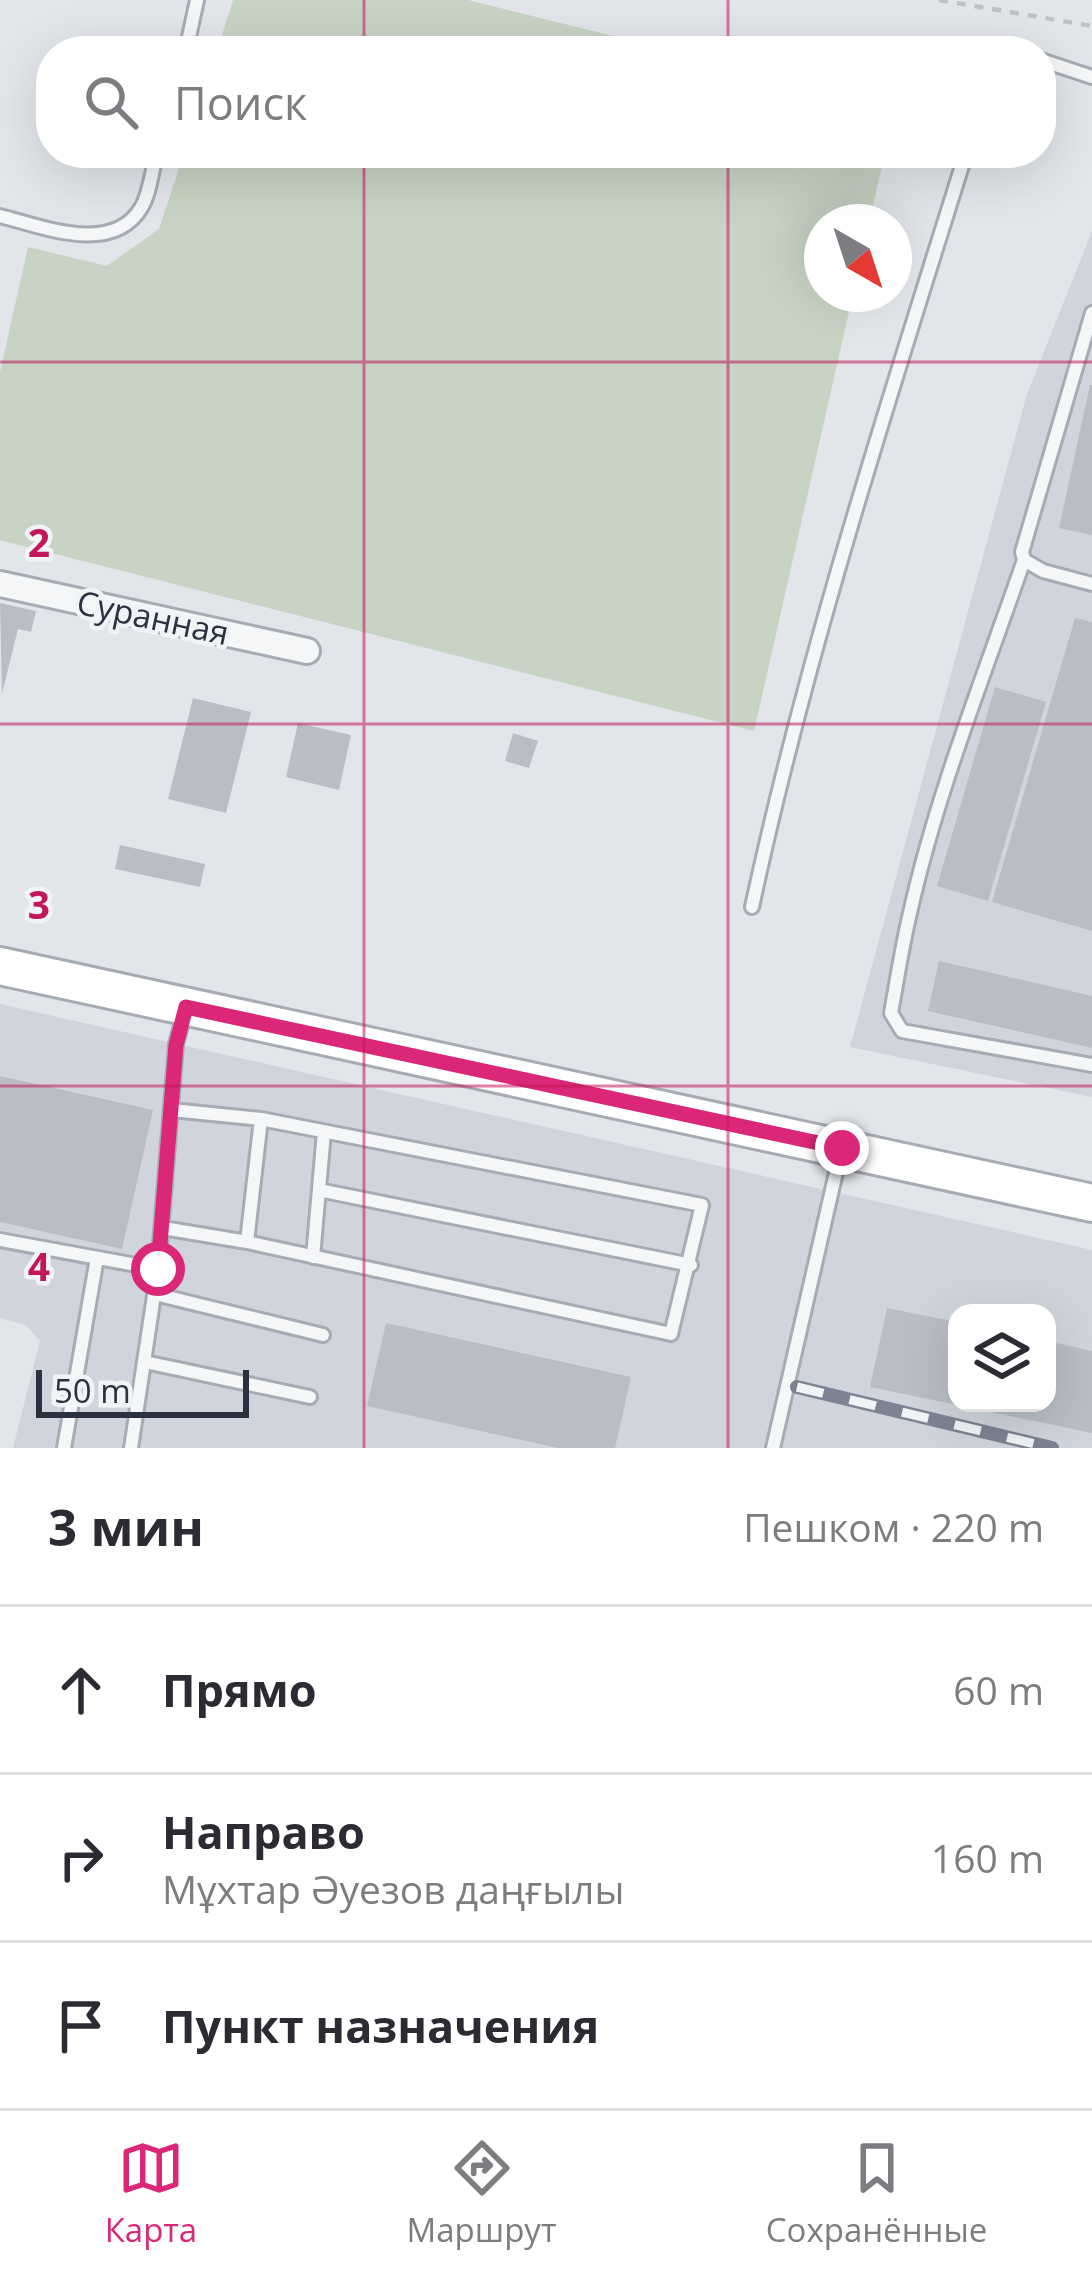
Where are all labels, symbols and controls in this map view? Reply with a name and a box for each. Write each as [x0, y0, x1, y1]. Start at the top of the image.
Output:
search box [36, 36, 1056, 168]
icon: search [78, 69, 144, 135]
text: Поиск [174, 72, 307, 133]
north arrow [804, 204, 912, 312]
text: 2 [28, 515, 50, 568]
street label: Суранная [73, 579, 233, 655]
text: 3 [28, 877, 50, 930]
route end [815, 1121, 869, 1175]
text: 4 [28, 1239, 50, 1292]
route start [131, 1242, 185, 1296]
map controls [948, 1304, 1056, 1412]
button: layers [948, 1304, 1056, 1412]
scale bar [36, 1364, 249, 1417]
text: 50 m [54, 1368, 131, 1413]
text: 3 мин [48, 1491, 204, 1561]
text: Пешком · 220 m [743, 1500, 1044, 1553]
icon: ahead [48, 1657, 114, 1723]
text: Прямо [162, 1659, 317, 1720]
text: 60 m [953, 1663, 1044, 1716]
text: Направо [162, 1801, 365, 1862]
icon: right [48, 1825, 114, 1891]
text: 160 m [931, 1831, 1044, 1884]
text: Мұхтар Әуезов даңғылы [162, 1862, 624, 1915]
icon: arrive [48, 1993, 114, 2059]
text: Пункт назначения [162, 1995, 599, 2056]
tab: Карта [105, 2135, 197, 2252]
tab: Маршрут [407, 2135, 556, 2252]
tab: Сохранённые [766, 2135, 987, 2252]

